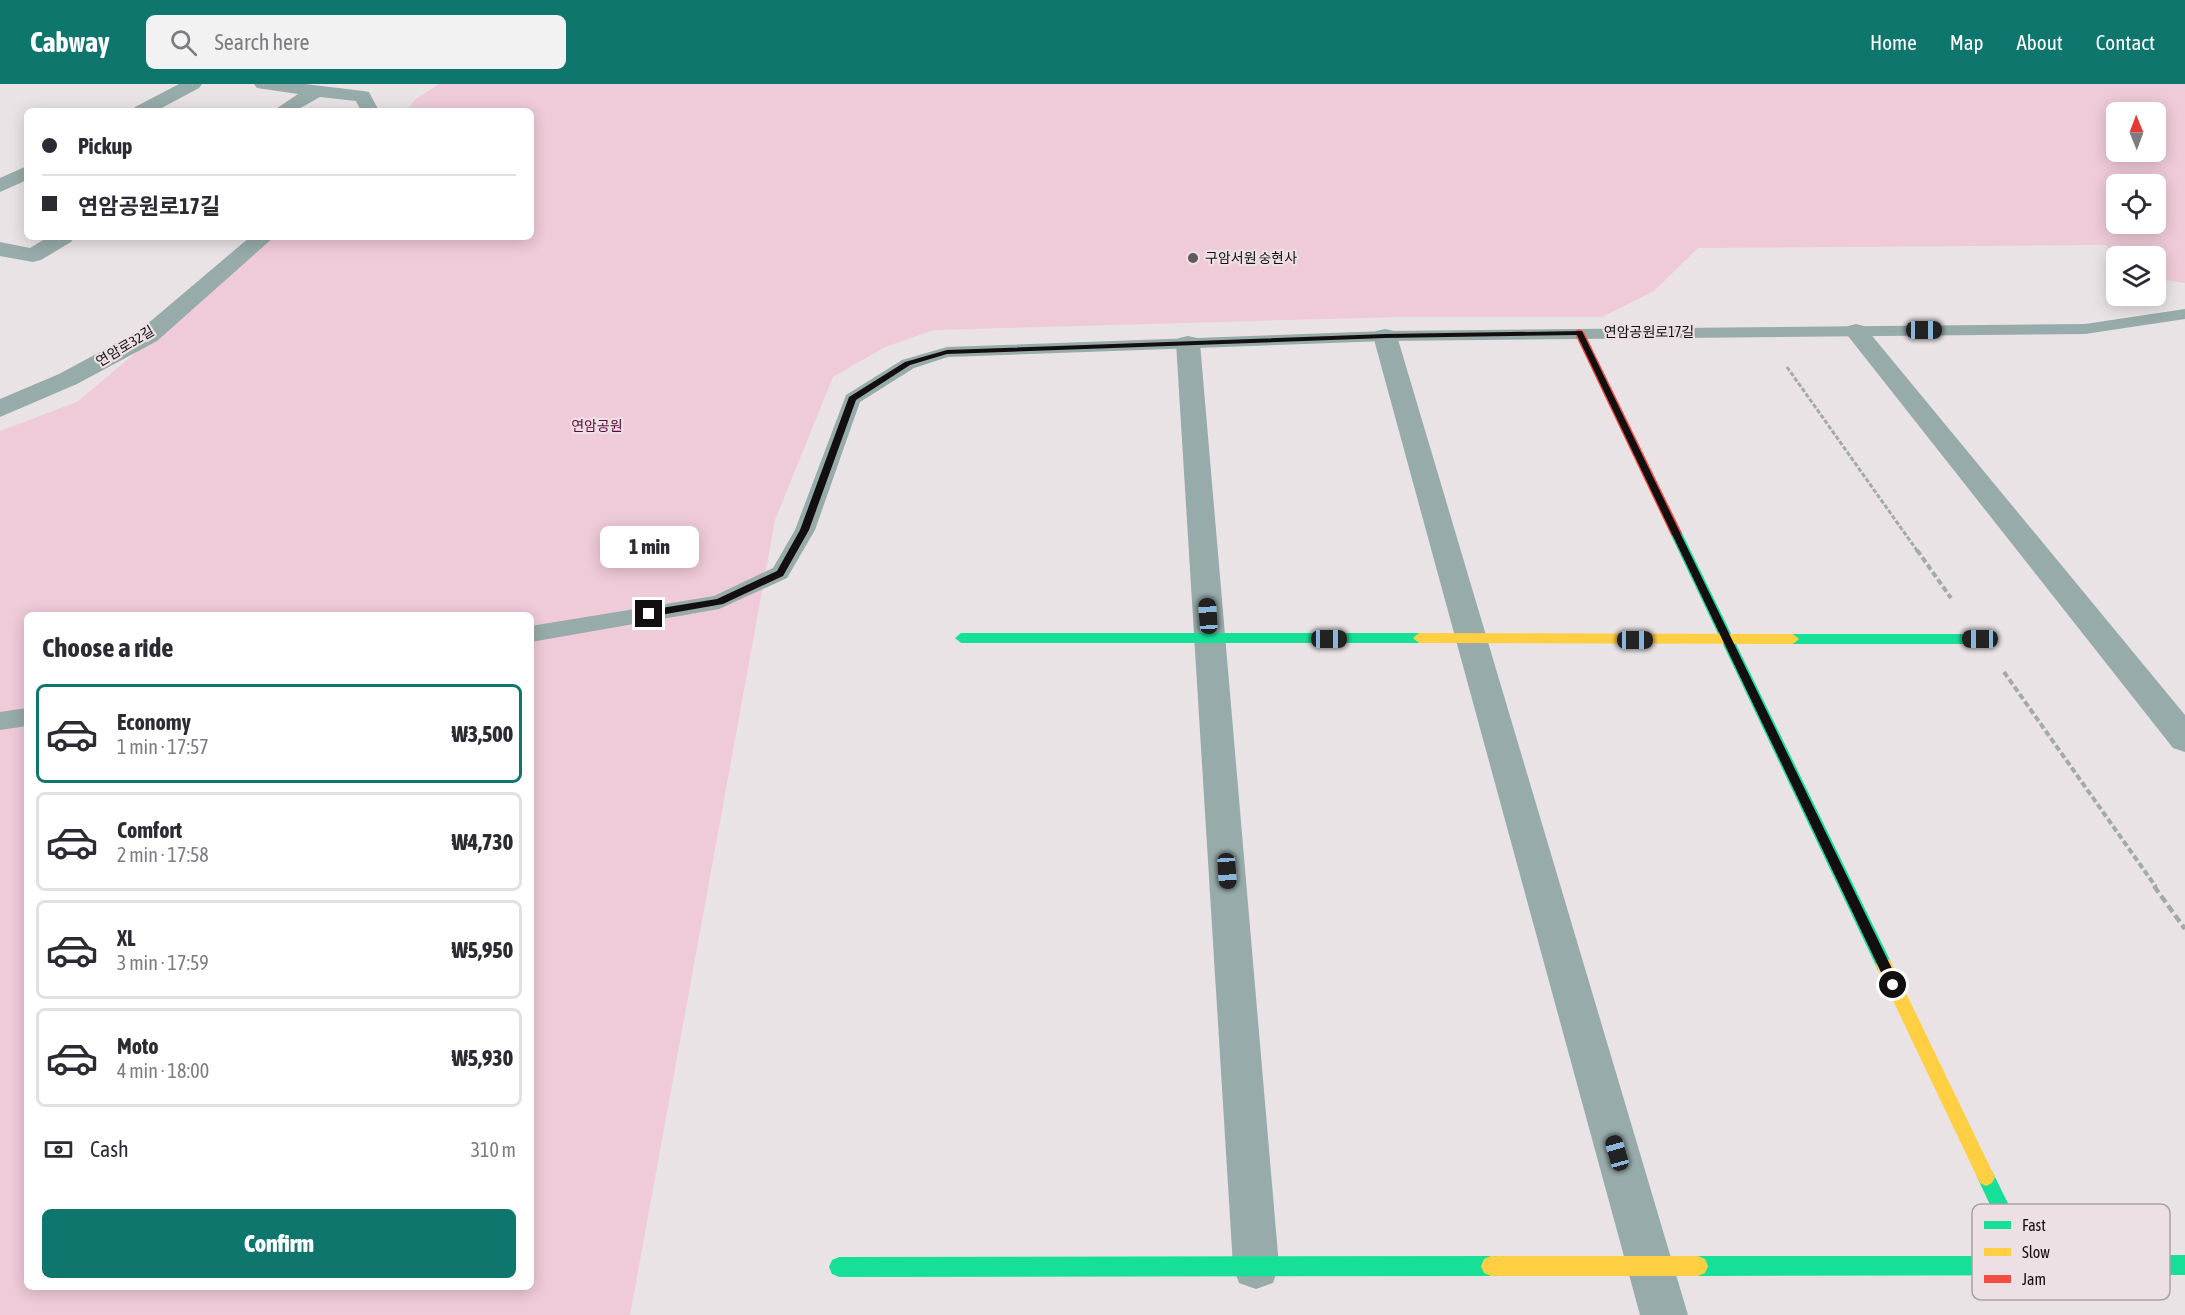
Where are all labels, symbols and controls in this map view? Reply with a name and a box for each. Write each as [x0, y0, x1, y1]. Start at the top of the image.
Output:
search box [146, 15, 566, 69]
text: Cabway [30, 26, 110, 58]
icon: search [167, 26, 200, 59]
text: Search here [215, 29, 310, 55]
text: Home [1870, 30, 1917, 54]
text: Map [1950, 30, 1984, 54]
text: About [2017, 30, 2063, 54]
text: Contact [2096, 30, 2155, 54]
north arrow [2106, 102, 2166, 162]
map controls [2106, 102, 2166, 306]
text: Pickup [78, 133, 133, 159]
button: locate [2106, 174, 2166, 234]
text: 연암공원로17길 [78, 193, 220, 219]
button: layers [2106, 246, 2166, 306]
place label: 구암서원 숭현사 [1205, 250, 1297, 266]
marker: 구암서원 숭현사 [1186, 251, 1200, 265]
car [1906, 321, 1942, 339]
street label: 연암로32길 [93, 322, 157, 370]
street label: 연암공원로17길 [1604, 324, 1694, 340]
park label: 연암공원 [571, 418, 623, 434]
callout: 1 min [600, 527, 698, 569]
text: 1 min [629, 535, 670, 558]
car [1198, 597, 1218, 635]
route end [635, 600, 662, 627]
car [1311, 630, 1347, 648]
car [1962, 630, 1998, 648]
car [1617, 631, 1653, 649]
text: Choose a ride [42, 632, 174, 663]
icon: car [45, 707, 99, 761]
text: Economy [117, 709, 191, 735]
text: ₩3,500 [452, 721, 513, 747]
text: 1 min · 17:57 [117, 735, 209, 758]
icon: car [45, 815, 99, 869]
text: Comfort [117, 817, 182, 843]
text: ₩4,730 [452, 829, 513, 855]
text: 2 min · 17:58 [117, 843, 209, 866]
car [1217, 852, 1237, 890]
icon: car [45, 923, 99, 977]
text: XL [117, 925, 135, 951]
text: ₩5,950 [452, 937, 513, 963]
text: 3 min · 17:59 [117, 951, 209, 974]
route start [1879, 971, 1906, 998]
icon: car [45, 1031, 99, 1085]
text: Moto [117, 1033, 159, 1059]
text: ₩5,930 [452, 1045, 513, 1071]
text: 4 min · 18:00 [117, 1059, 209, 1082]
icon: cash [42, 1133, 75, 1166]
car [1603, 1133, 1631, 1173]
text: Cash [90, 1136, 129, 1162]
text: 310 m [471, 1138, 516, 1161]
legend [1972, 1204, 2170, 1300]
button: Confirm [42, 1209, 516, 1278]
text: Fast [2022, 1216, 2046, 1234]
text: Slow [2022, 1243, 2050, 1261]
text: Jam [2022, 1270, 2046, 1288]

